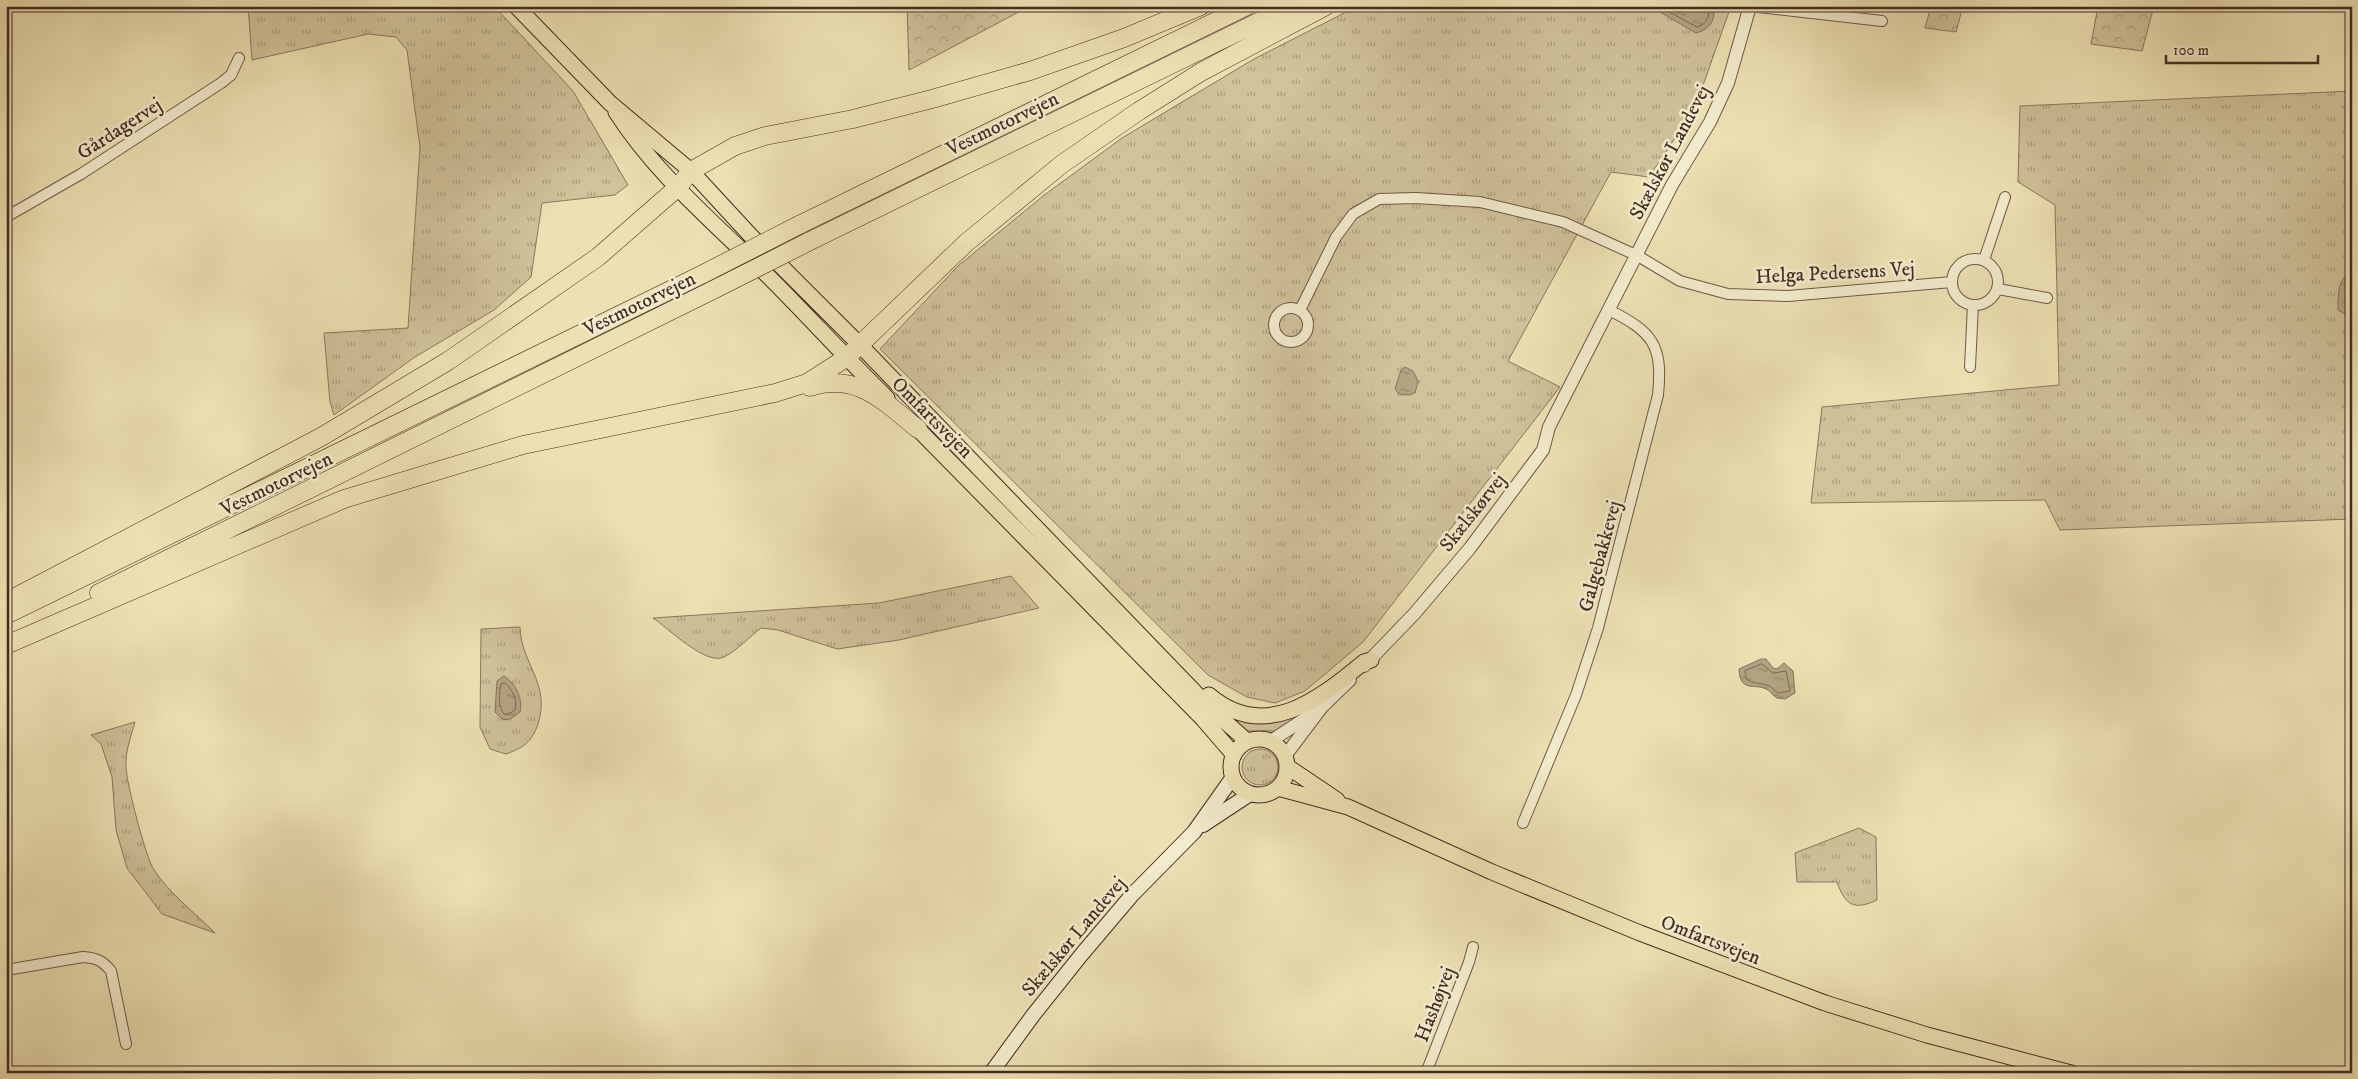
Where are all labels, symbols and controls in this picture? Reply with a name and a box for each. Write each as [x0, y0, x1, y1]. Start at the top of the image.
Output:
scale bar [2166, 32, 2318, 64]
text: 100 m [2173, 41, 2209, 60]
street label: Skælskør Landevej [1624, 81, 1716, 224]
street label: Vestmotorvejen [941, 86, 1063, 163]
street label: Gårdagervej [73, 93, 167, 166]
street label: Helga Pedersens Vej [1755, 257, 1915, 290]
street label: Vestmotorvejen [578, 266, 700, 343]
street label: Omfartsvejen [886, 372, 978, 464]
street label: Vestmotorvejen [215, 446, 337, 523]
street label: Skælskørvej [1435, 468, 1512, 557]
street label: Galgebakkevej [1574, 498, 1627, 615]
street label: Skælskør Landevej [1017, 872, 1132, 1002]
street label: Omfartsvejen [1657, 910, 1765, 971]
street label: Hashøjvej [1410, 963, 1461, 1046]

